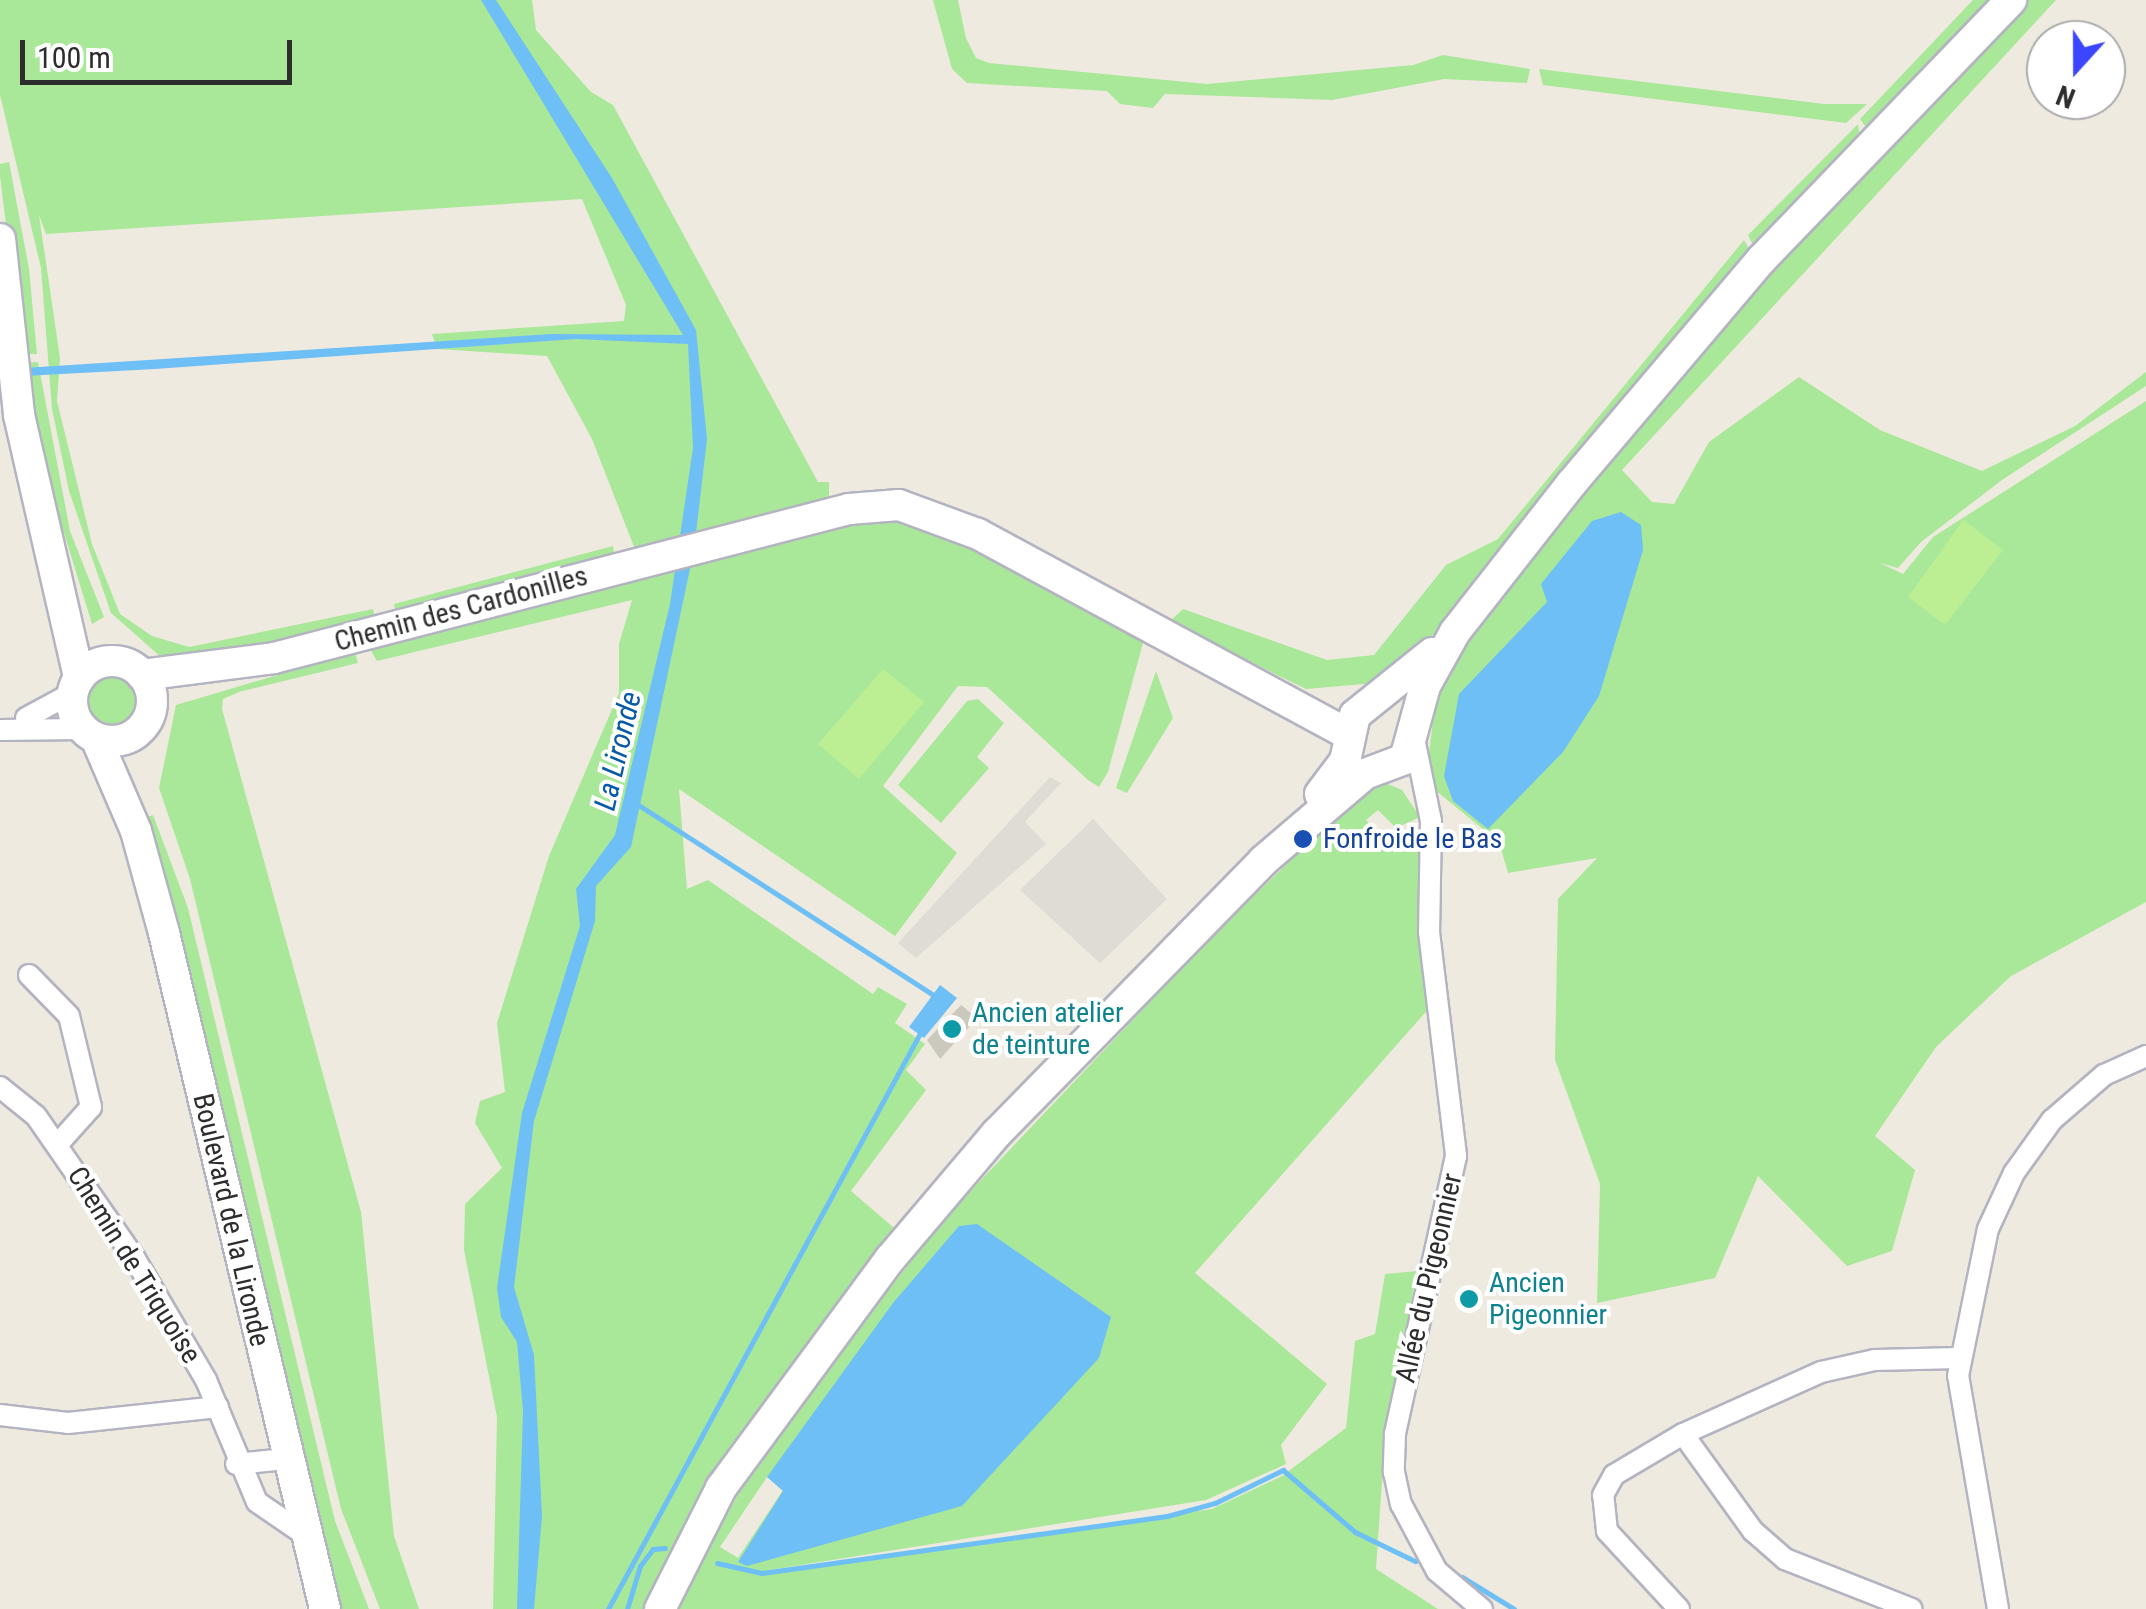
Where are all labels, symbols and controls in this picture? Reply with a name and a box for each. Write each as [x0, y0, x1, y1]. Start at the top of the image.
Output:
scale bar [25, 20, 298, 82]
north arrow [2026, 20, 2126, 120]
text: 100 m [37, 40, 111, 75]
text: N [2052, 78, 2080, 115]
street label: Chemin des Cardonilles [331, 559, 591, 659]
water label: La Lironde [587, 688, 649, 814]
place label: Fonfroide le Bas [1323, 822, 1502, 856]
marker: Fonfroide le Bas [1292, 828, 1314, 850]
place label: Ancien atelier de teinture [972, 996, 1124, 1062]
marker: Ancien atelier de teinture [941, 1018, 963, 1040]
street label: Boulevard de la Lironde [186, 1090, 276, 1350]
street label: Chemin de Triquoise [60, 1160, 208, 1370]
street label: Allée du Pigeonnier [1389, 1170, 1469, 1386]
place label: Ancien Pigeonnier [1489, 1266, 1607, 1332]
marker: Ancien Pigeonnier [1458, 1288, 1480, 1310]

